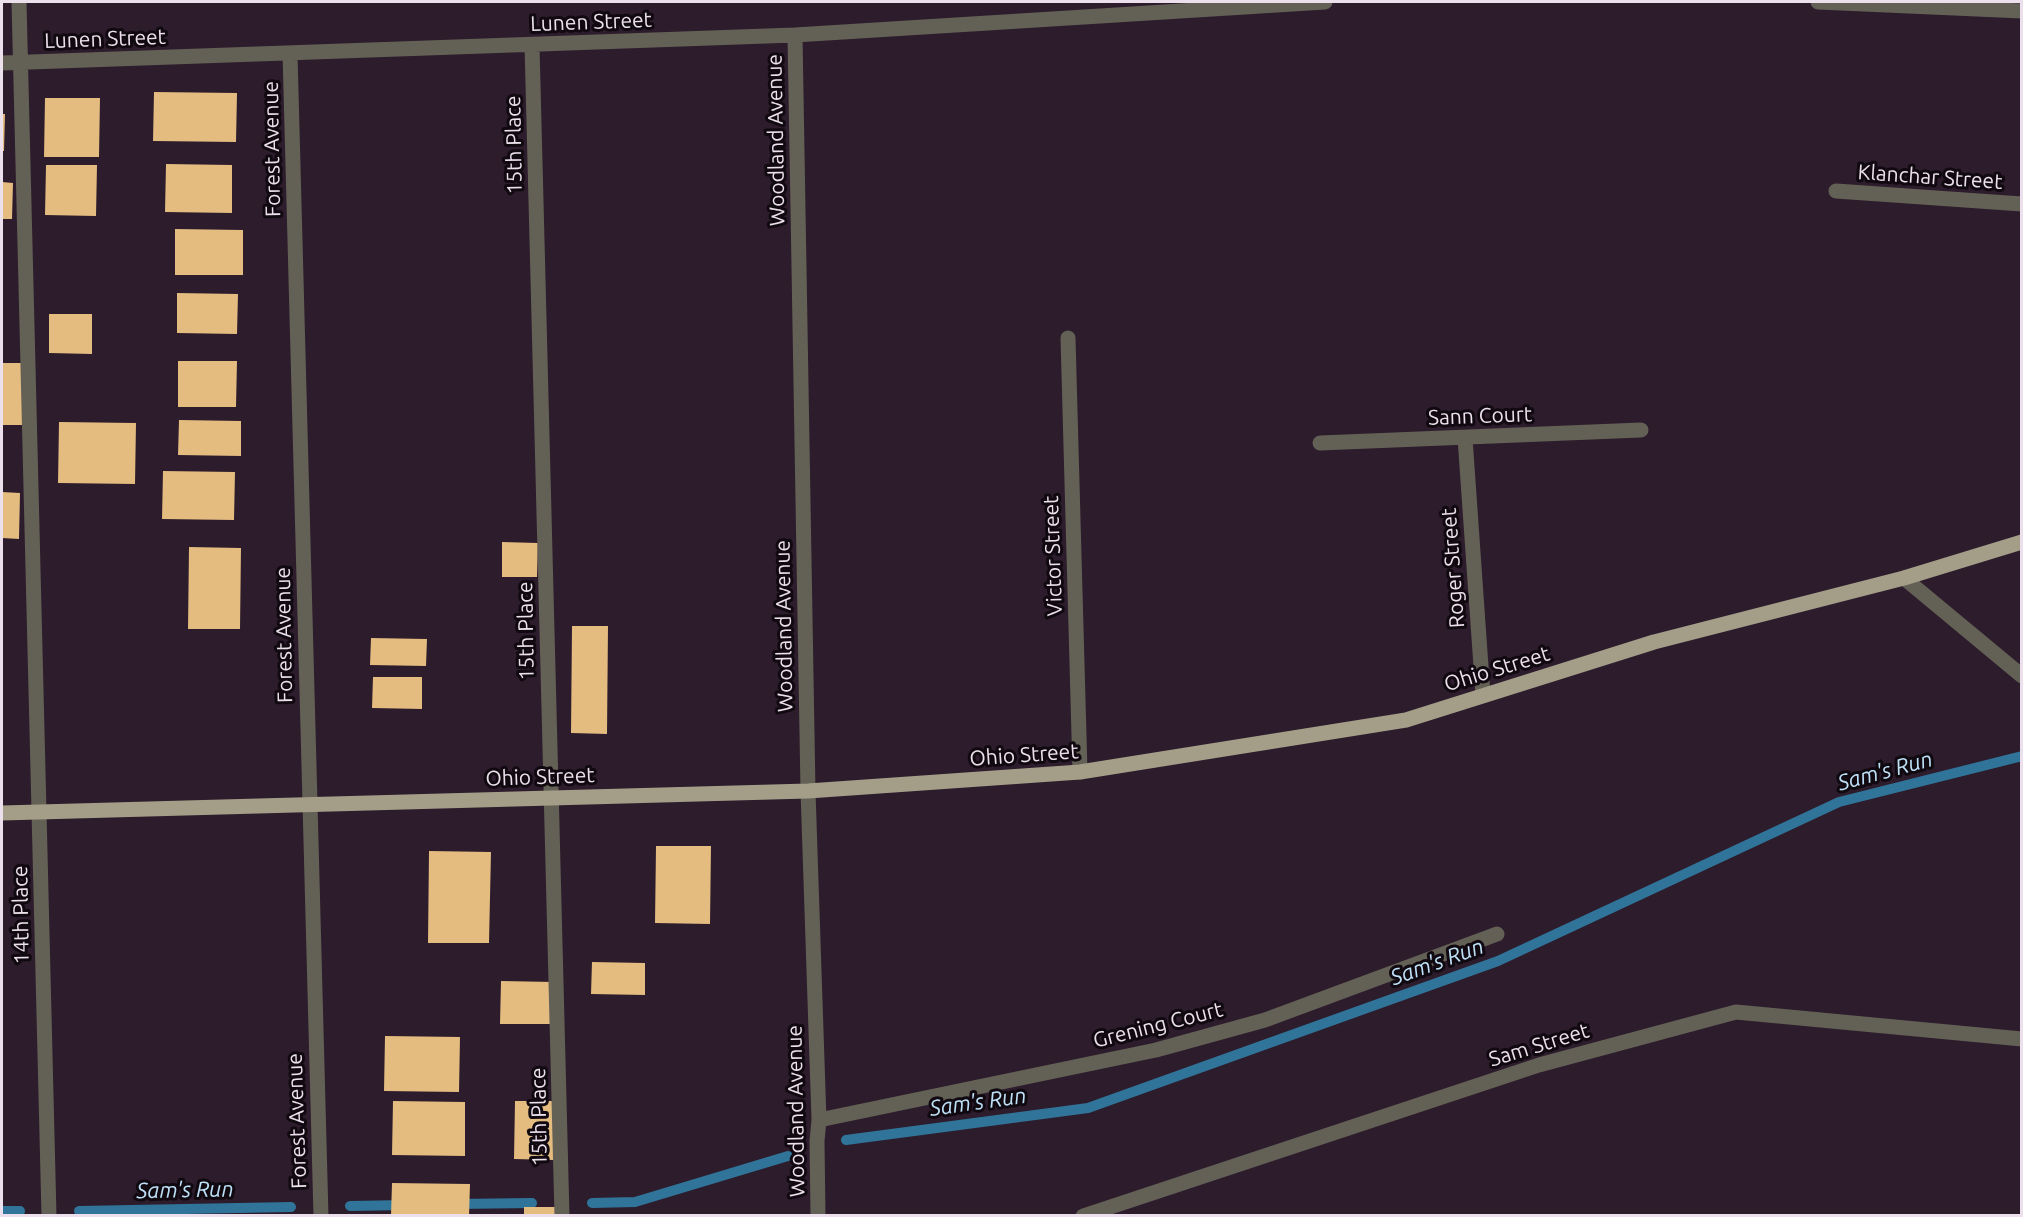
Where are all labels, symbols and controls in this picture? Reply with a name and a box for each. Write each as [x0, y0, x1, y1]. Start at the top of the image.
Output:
street label: Lunen Street [530, 7, 652, 37]
street label: Lunen Street [44, 24, 166, 54]
street label: Woodland Avenue [762, 54, 790, 226]
street label: Forest Avenue [258, 81, 286, 217]
street label: 15th Place [501, 95, 527, 195]
street label: Klanchar Street [1857, 159, 2003, 195]
street label: Sann Court [1428, 402, 1532, 430]
street label: Victor Street [1038, 495, 1068, 617]
street label: Roger Street [1436, 507, 1470, 629]
street label: Woodland Avenue [770, 540, 798, 712]
street label: Forest Avenue [270, 567, 298, 703]
street label: 15th Place [513, 581, 539, 681]
street label: Ohio Street [1441, 641, 1553, 697]
street label: Ohio Street [969, 739, 1079, 771]
water label: Sam's Run [1835, 746, 1935, 796]
street label: Ohio Street [485, 763, 595, 791]
street label: 14th Place [8, 865, 34, 965]
water label: Sam's Run [1387, 933, 1487, 991]
street label: Grening Court [1091, 997, 1225, 1053]
street label: Sam Street [1486, 1018, 1592, 1072]
street label: Woodland Avenue [782, 1025, 810, 1197]
street label: Forest Avenue [282, 1053, 312, 1189]
street label: 15th Place [526, 1067, 552, 1167]
water label: Sam's Run [928, 1082, 1028, 1122]
water label: Sam's Run [136, 1176, 234, 1204]

